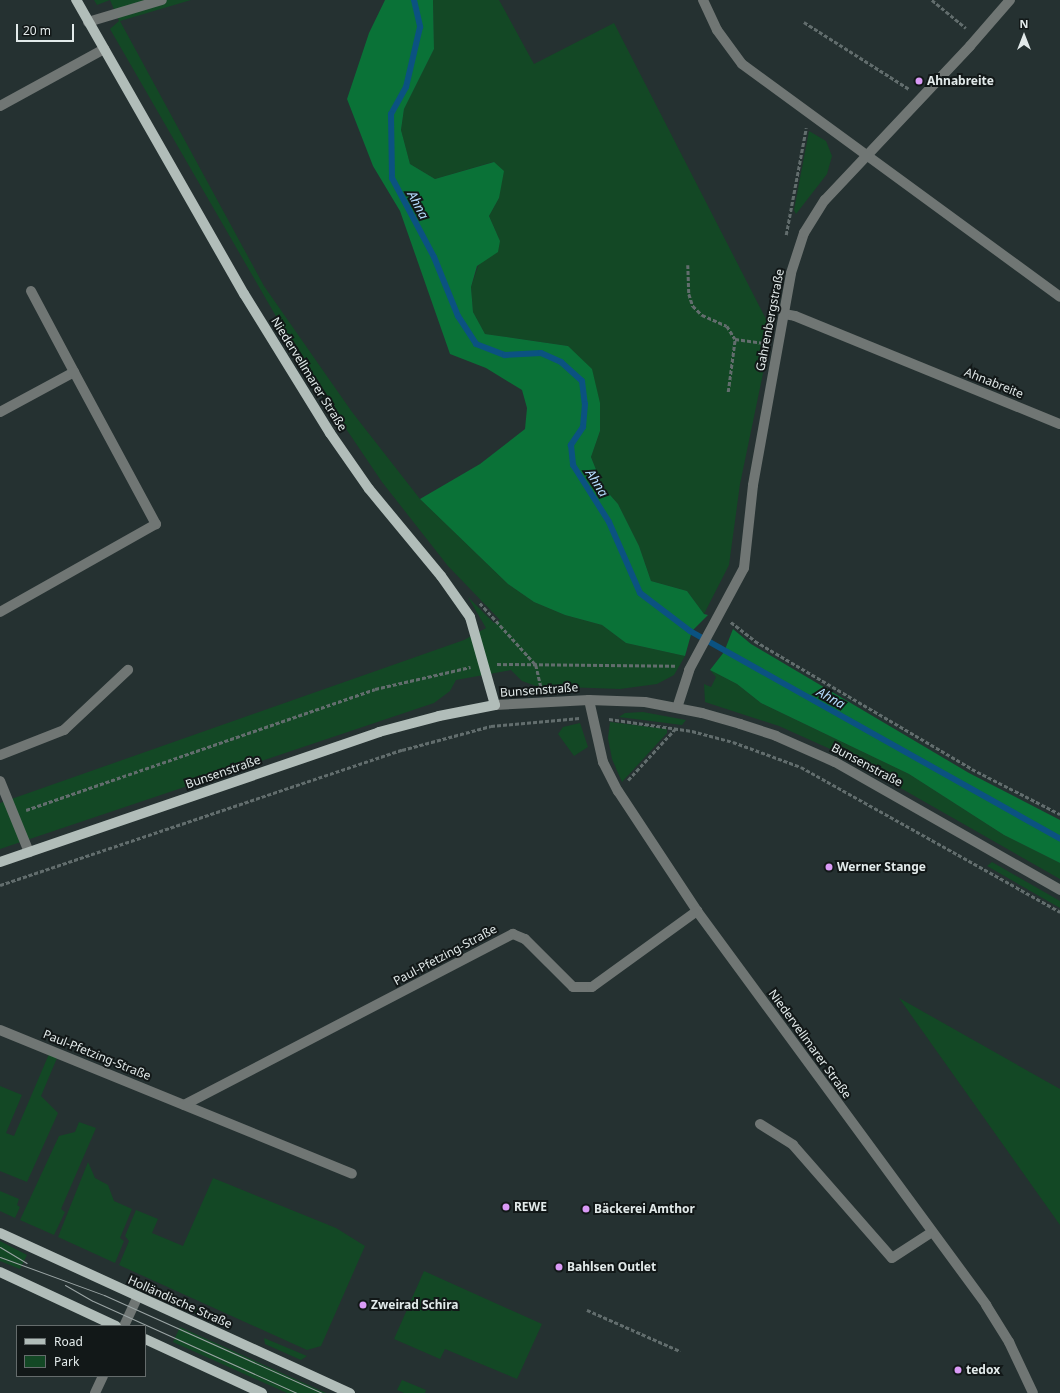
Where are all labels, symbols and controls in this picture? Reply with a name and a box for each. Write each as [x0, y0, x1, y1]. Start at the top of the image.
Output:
scale bar [18, 16, 76, 42]
north arrow [1004, 16, 1044, 56]
text: N [1020, 16, 1028, 31]
text: 20 m [23, 22, 51, 39]
place label: Ahnabreite [927, 74, 994, 88]
marker: Ahnabreite [914, 76, 924, 86]
water label: Ahna [404, 188, 432, 222]
street label: Gahrenbergstraße [753, 268, 787, 372]
street label: Niedervellmarer Straße [268, 314, 350, 434]
street label: Ahnabreite [962, 365, 1026, 401]
water label: Ahna [583, 466, 611, 500]
street label: Bunsenstraße [499, 680, 579, 700]
water label: Ahna [814, 684, 848, 712]
street label: Bunsenstraße [829, 740, 905, 790]
street label: Bunsenstraße [184, 752, 262, 792]
place label: Werner Stange [837, 860, 926, 874]
marker: Werner Stange [824, 862, 834, 872]
street label: Paul-Pfetzing-Straße [391, 922, 499, 988]
street label: Niedervellmarer Straße [766, 987, 854, 1101]
street label: Paul-Pfetzing-Straße [41, 1027, 153, 1083]
place label: REWE [514, 1200, 547, 1214]
marker: REWE [501, 1202, 511, 1212]
place label: Bäckerei Amthor [594, 1202, 695, 1216]
marker: Bäckerei Amthor [581, 1204, 591, 1214]
place label: Bahlsen Outlet [567, 1260, 656, 1274]
marker: Bahlsen Outlet [554, 1262, 564, 1272]
street label: Holländische Straße [126, 1273, 234, 1331]
place label: Zweirad Schira [371, 1298, 458, 1312]
marker: Zweirad Schira [358, 1300, 368, 1310]
legend [16, 1325, 146, 1377]
text: Road [54, 1333, 83, 1350]
text: Park [54, 1353, 79, 1370]
place label: tedox [966, 1363, 1000, 1377]
marker: tedox [953, 1365, 963, 1375]

